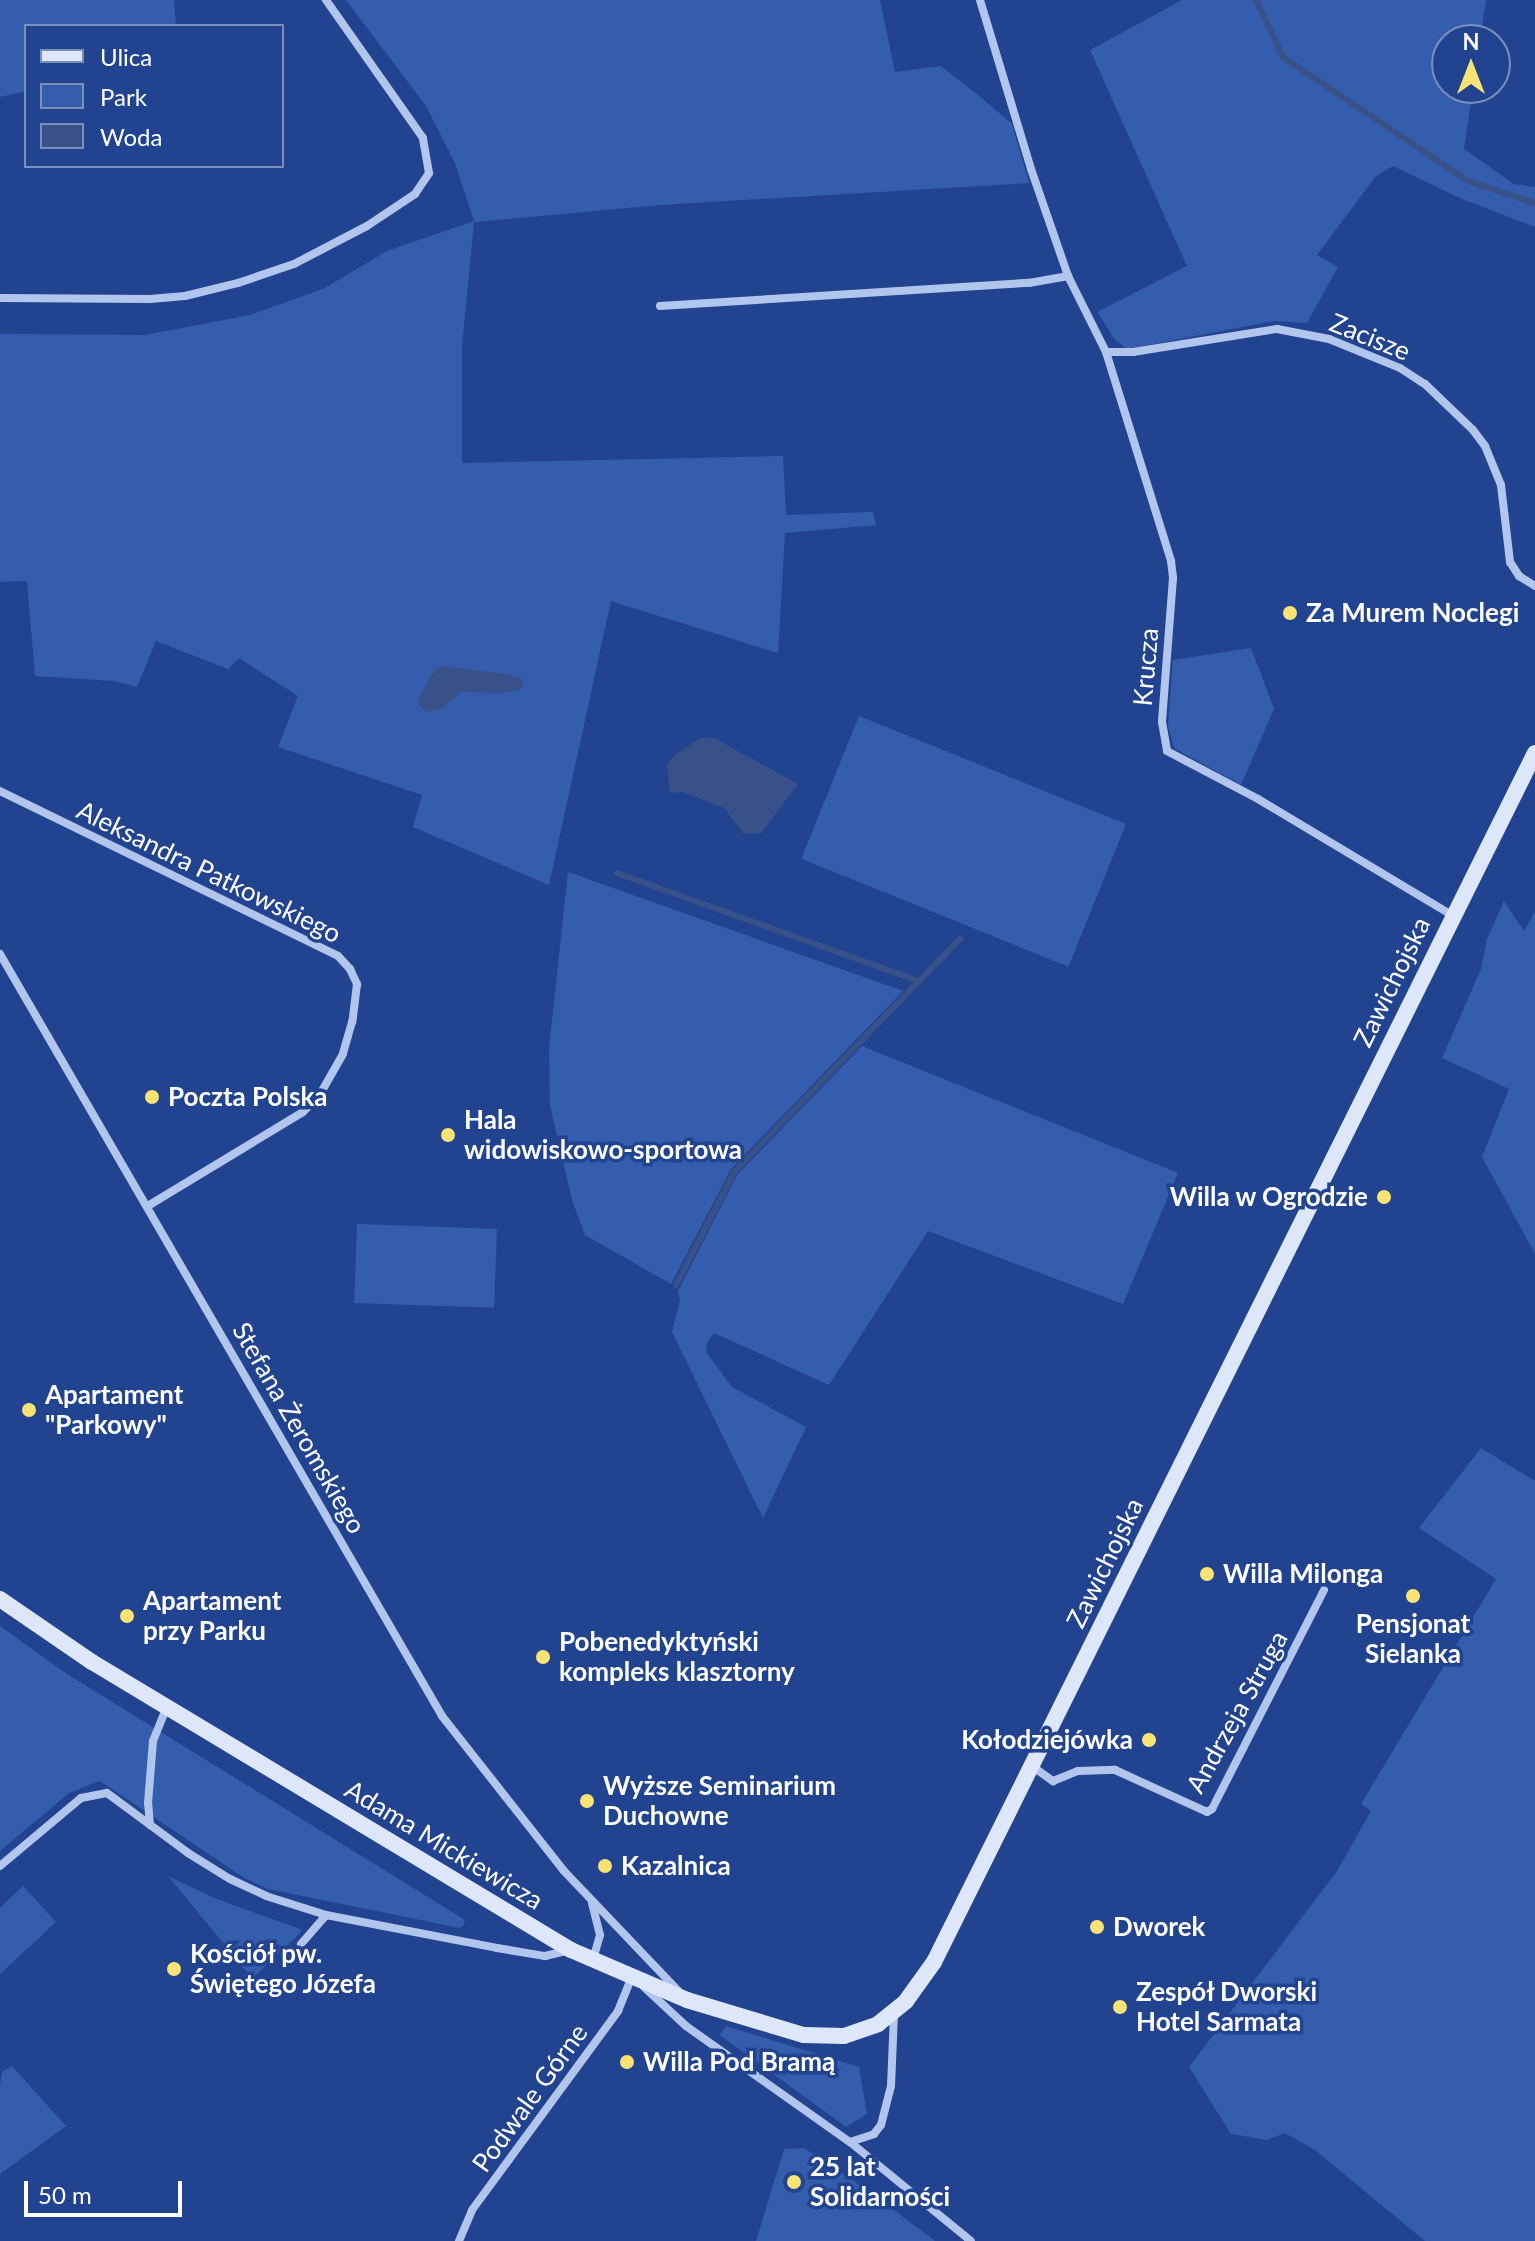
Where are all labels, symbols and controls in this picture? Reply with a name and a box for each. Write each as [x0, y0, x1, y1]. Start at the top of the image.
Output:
legend [24, 24, 284, 168]
north arrow [1431, 24, 1511, 104]
text: N [1463, 28, 1479, 55]
text: Ulica [100, 42, 152, 71]
text: Park [100, 82, 147, 111]
text: Woda [100, 122, 162, 151]
street label: Zacisze [1325, 307, 1415, 367]
place label: Za Murem Noclegi [1306, 597, 1519, 629]
marker: Za Murem Noclegi [1281, 604, 1299, 622]
street label: Krucza [1127, 627, 1165, 707]
street label: Aleksandra Patkowskiego [72, 794, 346, 950]
street label: Zawichojska [1347, 912, 1437, 1052]
place label: Poczta Polska [168, 1081, 327, 1113]
marker: Poczta Polska [143, 1088, 161, 1106]
place label: Hala widowiskowo-sportowa [464, 1104, 742, 1166]
marker: Hala widowiskowo-sportowa [439, 1126, 457, 1144]
place label: Willa w Ogrodzie [1169, 1181, 1368, 1213]
marker: Willa w Ogrodzie [1375, 1188, 1393, 1206]
street label: Stefana Żeromskiego [226, 1317, 372, 1539]
place label: Apartament "Parkowy" [45, 1379, 183, 1440]
marker: Apartament "Parkowy" [20, 1401, 38, 1419]
street label: Zawichojska [1060, 1493, 1150, 1633]
place label: Willa Milonga [1223, 1558, 1383, 1590]
marker: Willa Milonga [1198, 1565, 1216, 1583]
place label: Apartament przy Parku [143, 1585, 281, 1646]
marker: Pensjonat Sielanka [1404, 1587, 1422, 1605]
marker: Apartament przy Parku [118, 1607, 136, 1625]
place label: Pensjonat Sielanka [1356, 1608, 1470, 1670]
place label: Pobenedyktyński kompleks klasztorny [559, 1626, 795, 1688]
street label: Andrzeja Struga [1180, 1626, 1294, 1798]
marker: Pobenedyktyński kompleks klasztorny [534, 1648, 552, 1666]
place label: Kołodziejówka [961, 1724, 1133, 1756]
marker: Kołodziejówka [1140, 1731, 1158, 1749]
place label: Wyższe Seminarium Duchowne [603, 1770, 836, 1832]
street label: Adama Mickiewicza [339, 1774, 549, 1916]
marker: Wyższe Seminarium Duchowne [578, 1792, 596, 1810]
place label: Kazalnica [621, 1850, 731, 1882]
marker: Kazalnica [596, 1857, 614, 1875]
place label: Dworek [1113, 1911, 1205, 1943]
marker: Dworek [1088, 1918, 1106, 1936]
place label: Kościół pw. Świętego Józefa [190, 1938, 377, 2000]
marker: Kościół pw. Świętego Józefa [165, 1960, 183, 1978]
place label: Zespół Dworski Hotel Sarmata [1136, 1976, 1318, 2038]
marker: Zespół Dworski Hotel Sarmata [1111, 1998, 1129, 2016]
street label: Podwale Górne [466, 2018, 594, 2178]
place label: Willa Pod Bramą [643, 2046, 835, 2078]
marker: Willa Pod Bramą [618, 2053, 636, 2071]
place label: 25 lat Solidarności [810, 2151, 950, 2212]
scale bar [28, 2165, 186, 2215]
marker: 25 lat Solidarności [785, 2173, 803, 2191]
text: 50 m [38, 2180, 92, 2209]

